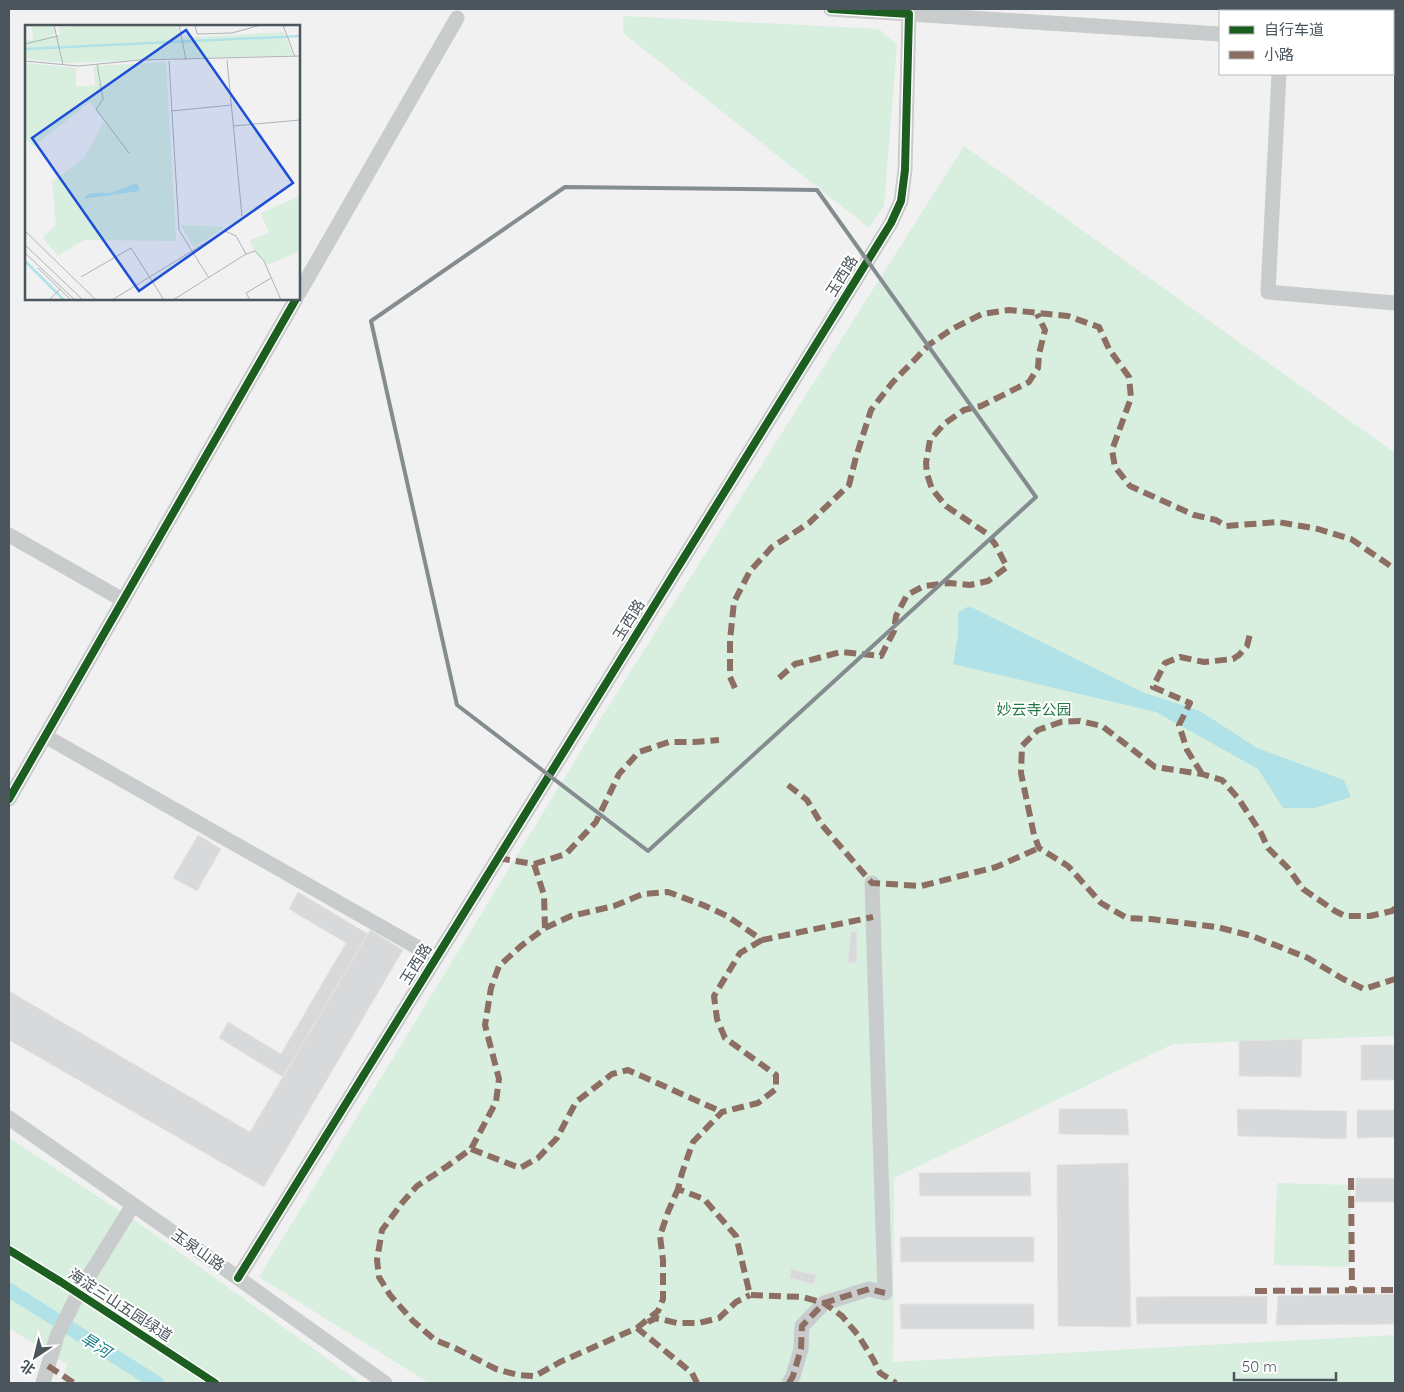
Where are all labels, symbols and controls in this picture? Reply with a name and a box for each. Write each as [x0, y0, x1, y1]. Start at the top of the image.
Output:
legend [1219, 10, 1394, 75]
text: 自行车道 [1264, 20, 1324, 39]
inset map [25, 25, 300, 300]
text: 小路 [1264, 45, 1294, 64]
street label: 玉西路 [822, 252, 862, 300]
street label: 玉西路 [609, 596, 649, 644]
park label: 妙云寺公园 [996, 700, 1072, 719]
street label: 玉西路 [396, 940, 436, 988]
street label: 玉泉山路 [168, 1225, 228, 1275]
street label: 海淀三山五园绿道 [65, 1264, 176, 1345]
water label: 旱河 [77, 1328, 117, 1364]
north arrow [10, 1332, 60, 1382]
scale bar [1234, 1350, 1336, 1382]
text: 北 [17, 1356, 38, 1379]
text: 50 m [1242, 1357, 1277, 1376]

